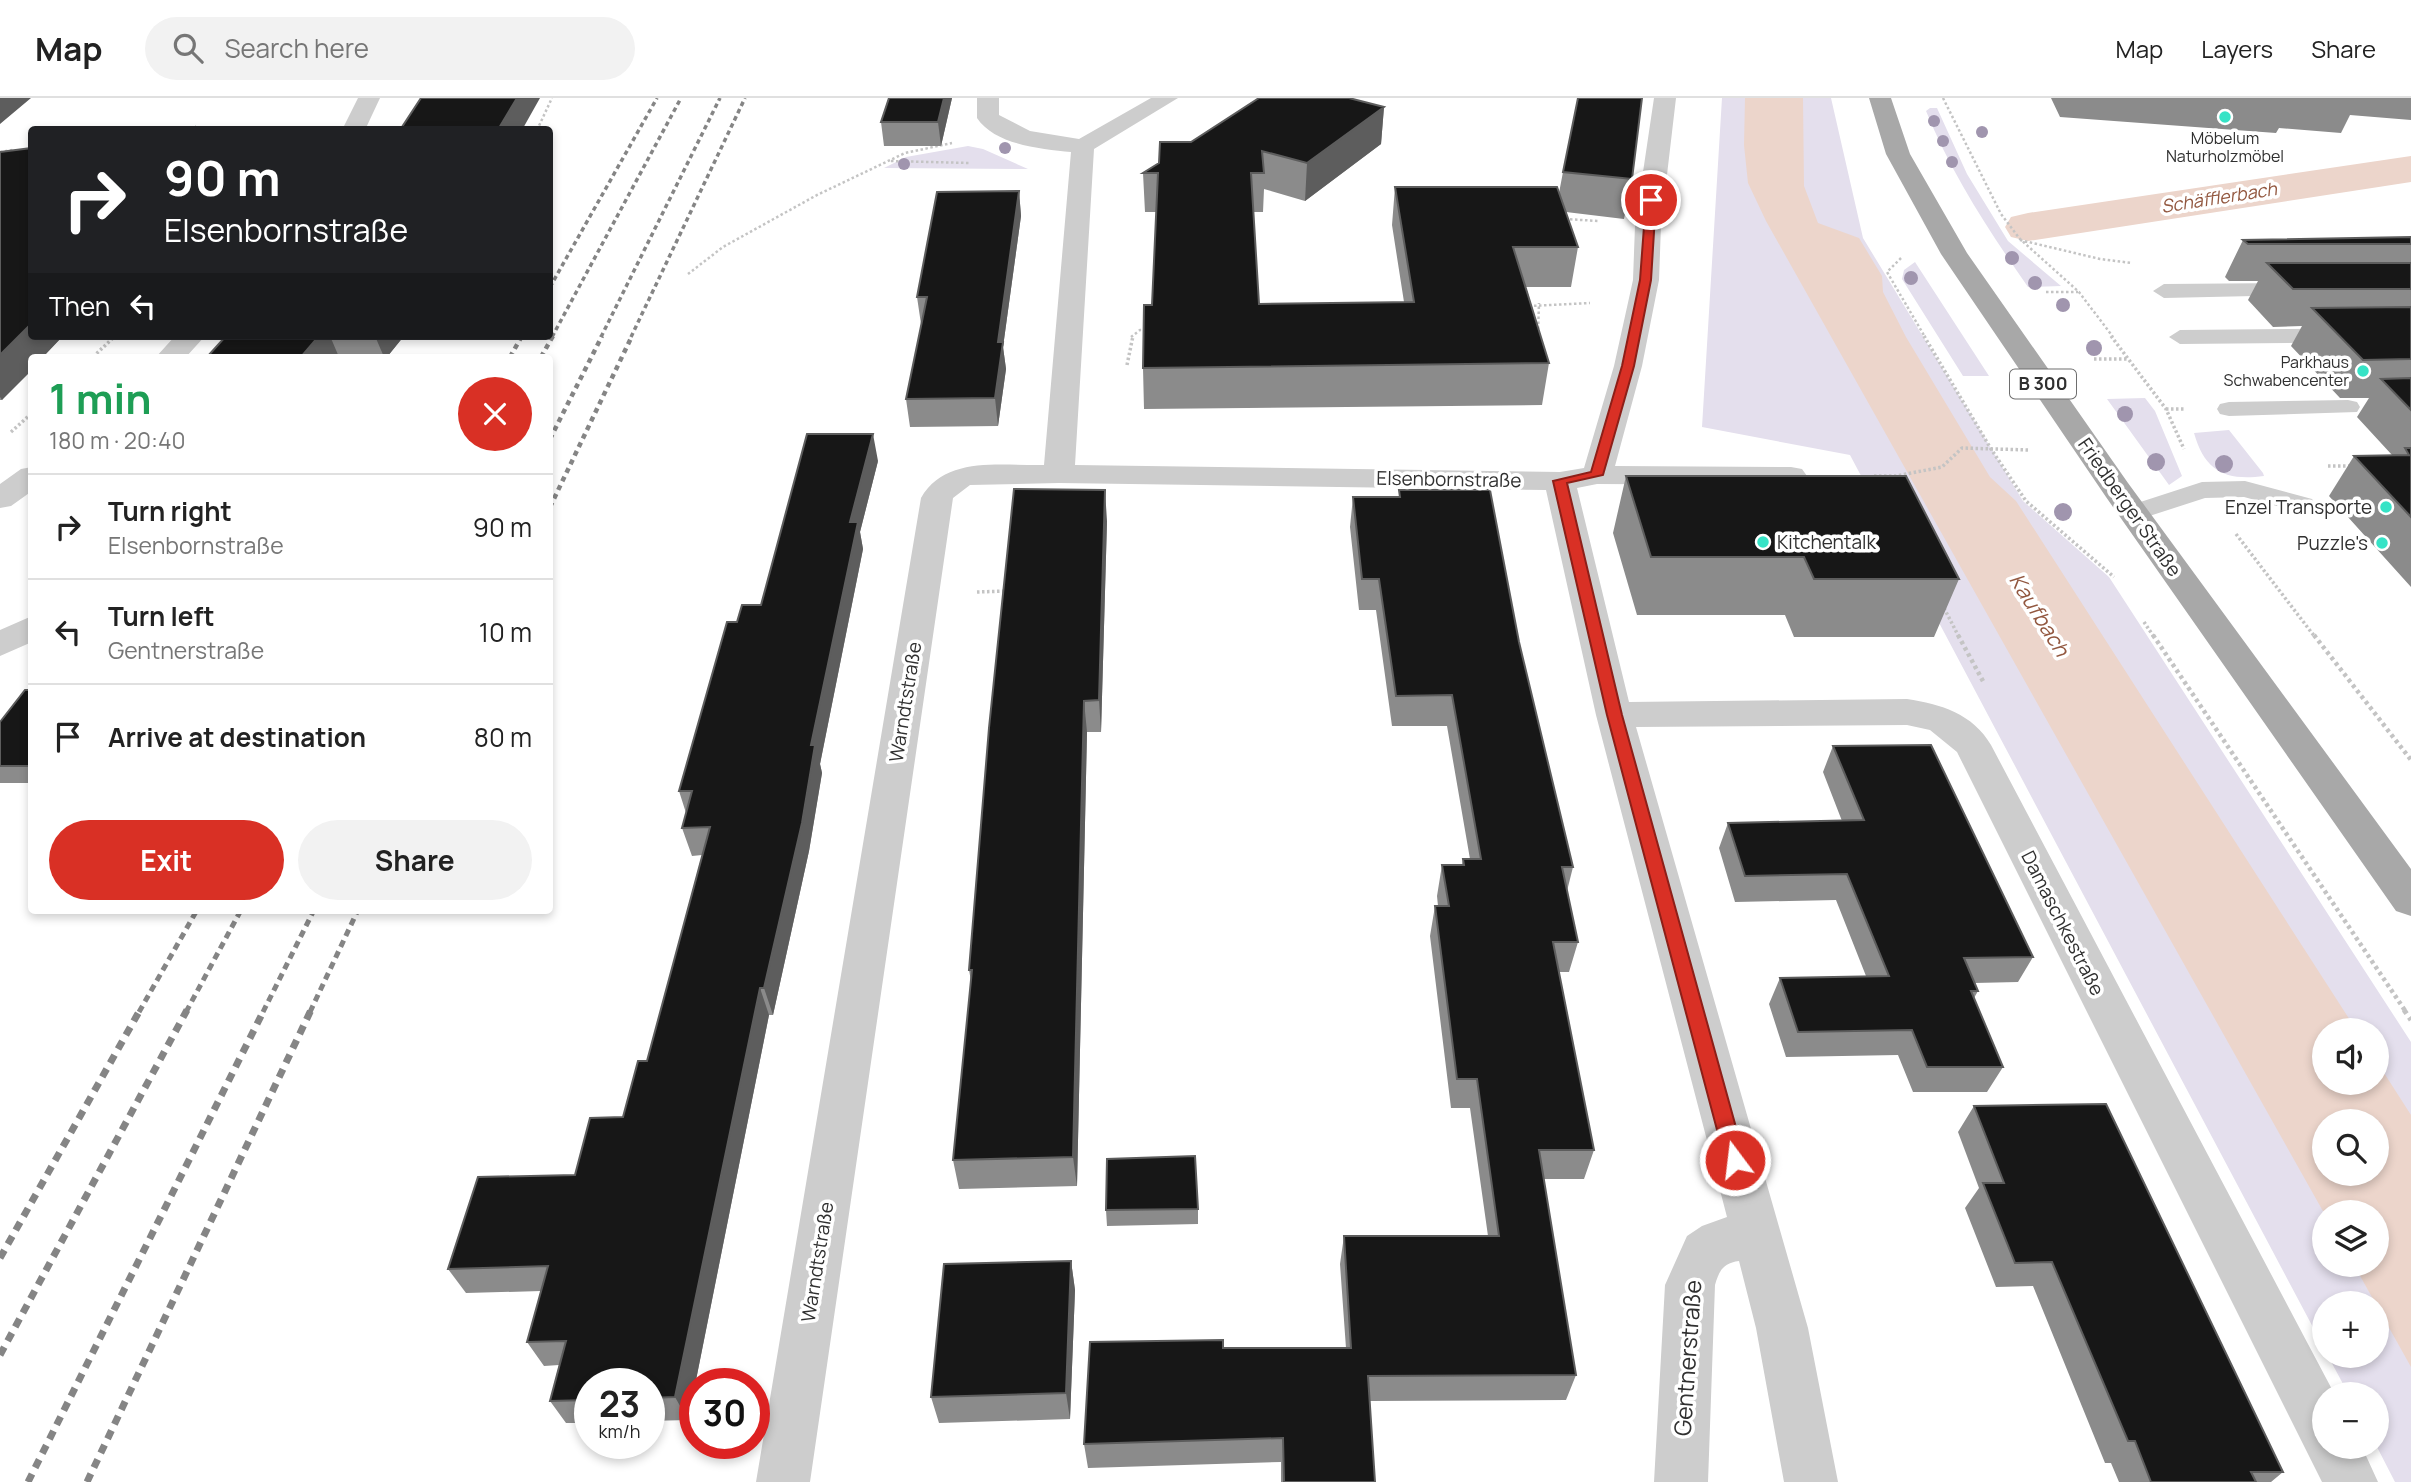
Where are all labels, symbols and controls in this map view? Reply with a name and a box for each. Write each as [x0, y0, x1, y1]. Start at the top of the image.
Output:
search box [145, 17, 635, 80]
text: Map [35, 26, 103, 71]
icon: search [169, 29, 207, 67]
text: Search here [225, 30, 369, 66]
text: Map [2116, 32, 2163, 65]
text: Layers [2201, 32, 2273, 65]
text: Share [2311, 32, 2376, 65]
marker: Möbelum Naturholzmöbel [2217, 109, 2233, 125]
place label: Möbelum Naturholzmöbel [2166, 127, 2284, 167]
text: 90 m [164, 144, 281, 211]
icon: right [49, 154, 140, 245]
pin [1621, 170, 1681, 230]
water label: Schäfflerbach [2159, 176, 2280, 218]
icon: arrive [1632, 181, 1670, 219]
text: Elsenbornstraße [164, 208, 408, 252]
icon: left [124, 287, 162, 325]
text: Then [49, 288, 110, 324]
place label: Parkhaus Schwabencenter [2224, 351, 2349, 391]
marker: Parkhaus Schwabencenter [2355, 363, 2371, 379]
text: 1 min [49, 369, 152, 427]
road number: B 300 [2010, 370, 2076, 398]
button: close [458, 377, 532, 451]
text: 180 m · 20:40 [49, 424, 185, 456]
street label: Friedberger Straße [2072, 432, 2188, 582]
street label: Elsenbornstraße [1376, 465, 1522, 493]
text: Turn right [108, 493, 232, 529]
place label: Enzel Transporte [2225, 494, 2372, 520]
marker: Enzel Transporte [2378, 499, 2394, 515]
icon: right [49, 508, 87, 546]
text: 90 m [473, 509, 532, 545]
text: Elsenbornstraße [108, 529, 284, 561]
place label: Kitchentalk [1777, 529, 1876, 555]
place label: Puzzle's [2297, 530, 2368, 556]
marker: Kitchentalk [1755, 534, 1771, 550]
marker: Puzzle's [2374, 535, 2390, 551]
water label: Kaufbach [2003, 568, 2077, 663]
text: Turn left [108, 598, 215, 634]
icon: left [49, 613, 87, 651]
text: 10 m [479, 614, 532, 650]
text: Gentnerstraße [108, 634, 264, 666]
street label: Warndtstraße [883, 640, 927, 764]
icon: arrive [49, 718, 87, 756]
text: Arrive at destination [108, 719, 366, 755]
text: 80 m [474, 719, 532, 755]
button: Exit [49, 820, 284, 900]
button: Share [298, 820, 532, 900]
street label: Damaschkestraße [2015, 846, 2111, 1000]
map controls [2312, 1018, 2389, 1459]
button: sound [2312, 1018, 2389, 1095]
button: search [2312, 1109, 2389, 1186]
position arrow [1698, 1123, 1772, 1197]
street label: Warndtstraße [795, 1200, 839, 1324]
button: layers [2312, 1200, 2389, 1277]
street label: Gentnerstraße [1666, 1279, 1708, 1437]
button: + [2312, 1291, 2389, 1368]
speed limit sign: 30 [679, 1368, 770, 1459]
text: 23 [599, 1380, 640, 1428]
button: − [2312, 1382, 2389, 1459]
text: km/h [599, 1419, 640, 1443]

